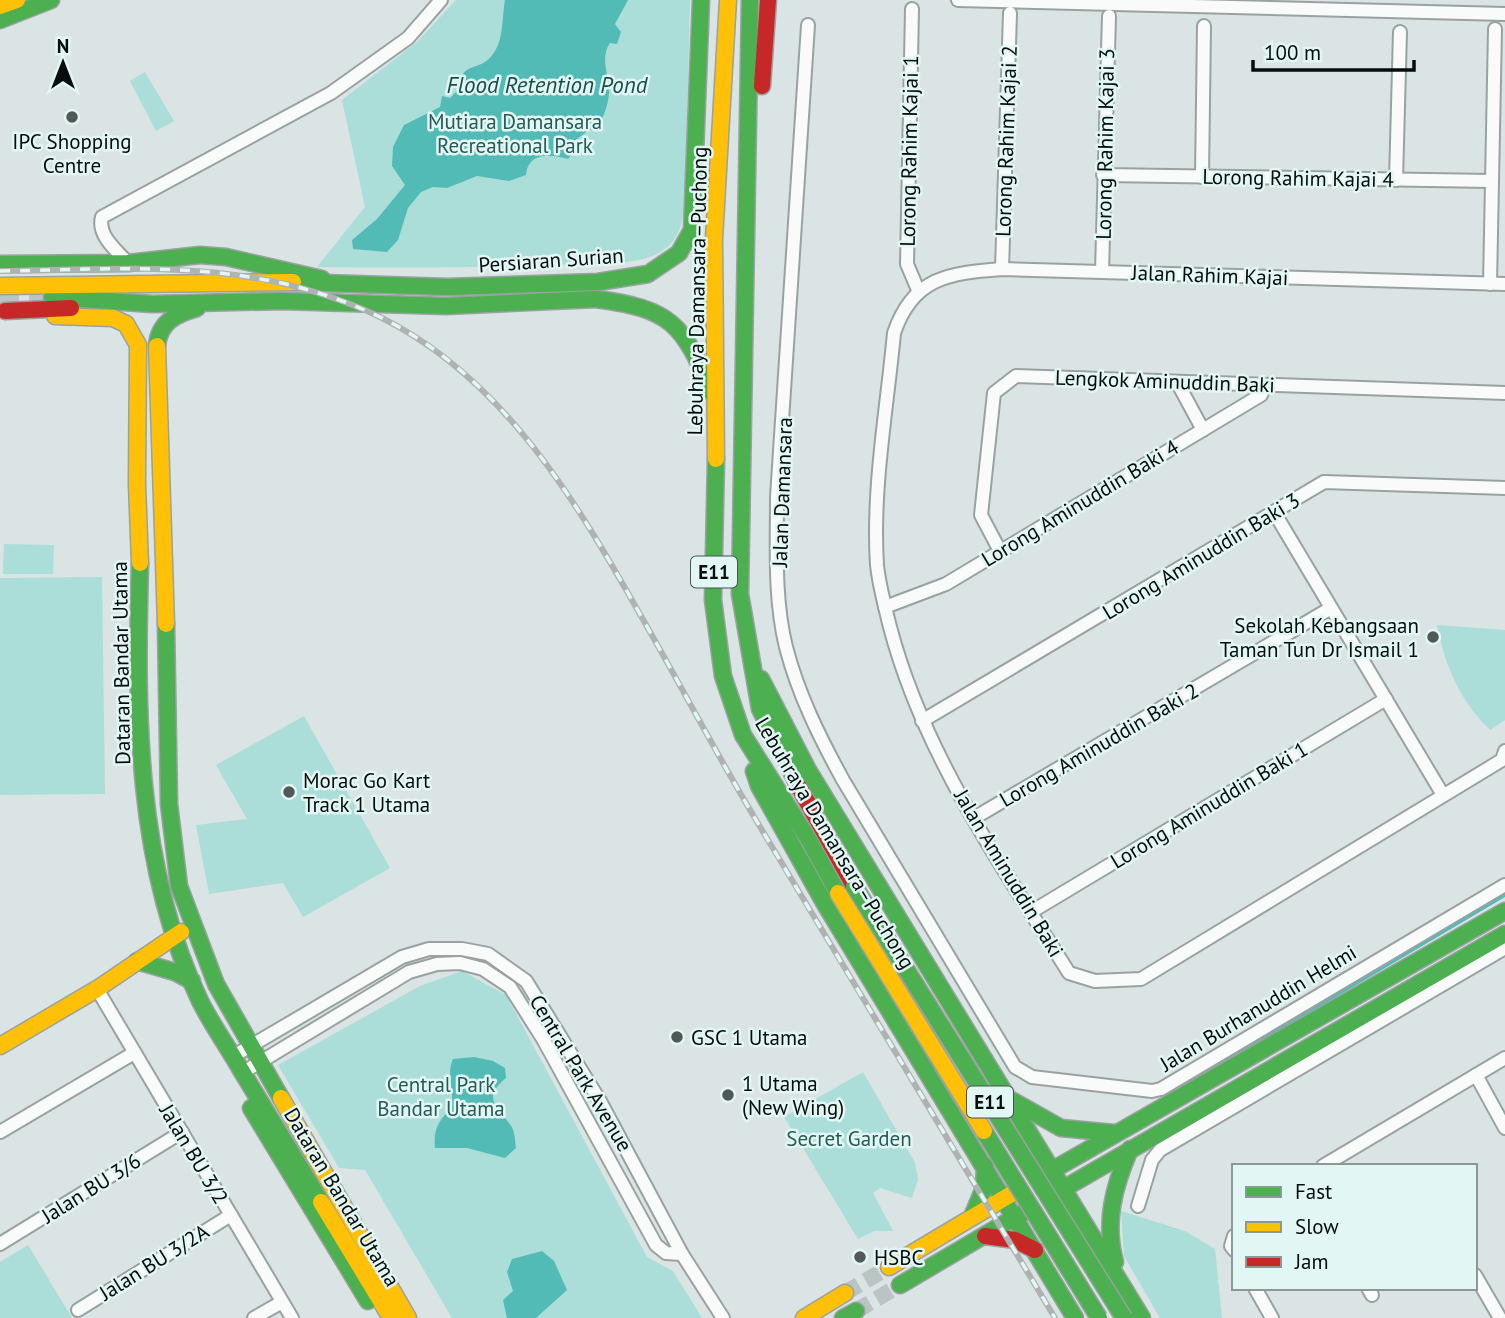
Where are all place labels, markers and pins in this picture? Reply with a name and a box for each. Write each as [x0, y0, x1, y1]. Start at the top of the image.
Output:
marker: IPC Shopping Centre [64, 109, 80, 125]
place label: IPC Shopping Centre [12, 128, 132, 179]
place label: Sekolah Kebangsaan Taman Tun Dr Ismail 1 [1220, 612, 1419, 663]
marker: Sekolah Kebangsaan Taman Tun Dr Ismail 1 [1425, 629, 1441, 645]
place label: Morac Go Kart Track 1 Utama [303, 767, 430, 818]
marker: Morac Go Kart Track 1 Utama [281, 784, 297, 800]
place label: GSC 1 Utama [691, 1024, 808, 1051]
marker: GSC 1 Utama [669, 1029, 685, 1045]
place label: 1 Utama (New Wing) [742, 1070, 844, 1121]
marker: 1 Utama (New Wing) [720, 1087, 736, 1103]
place label: HSBC [874, 1244, 924, 1271]
marker: HSBC [852, 1249, 868, 1265]

